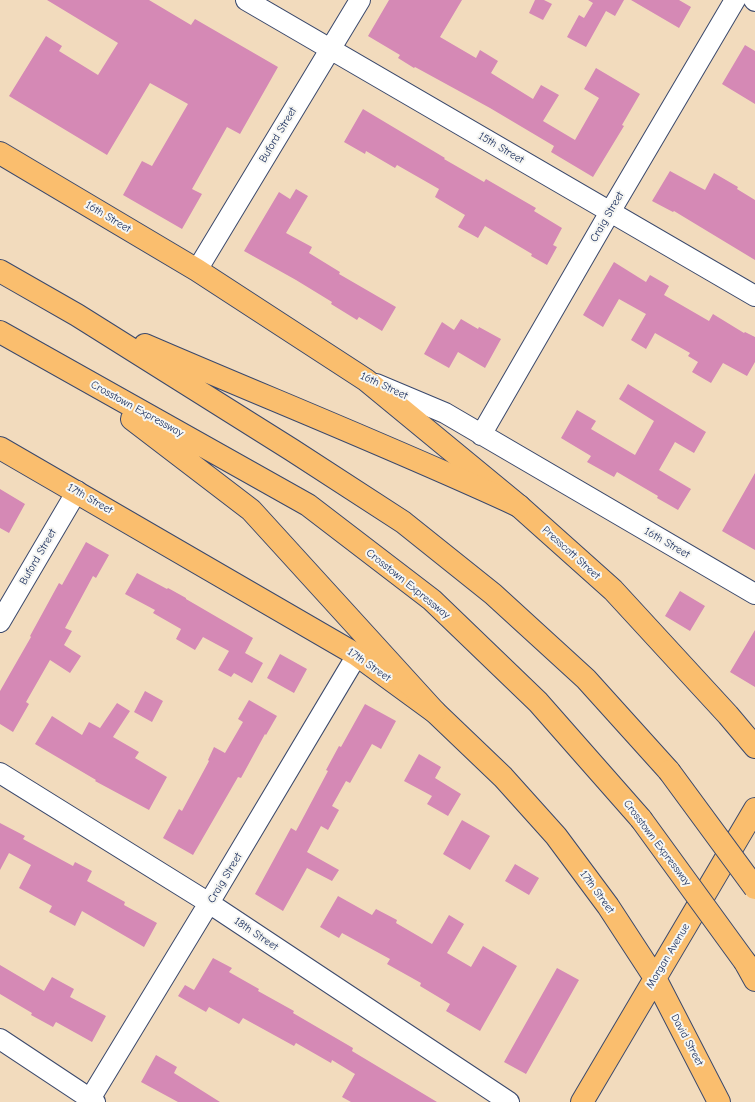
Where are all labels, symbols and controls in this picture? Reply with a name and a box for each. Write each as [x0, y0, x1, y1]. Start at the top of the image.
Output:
street label: Buford Street [256, 105, 300, 165]
street label: 15th Street [476, 129, 526, 167]
street label: Craig Street [587, 189, 627, 245]
street label: 16th Street [83, 198, 133, 236]
street label: 16th Street [358, 369, 410, 403]
street label: Crosstown Expressway [88, 378, 186, 440]
street label: 17th Street [65, 481, 115, 517]
street label: Presscott Street [539, 524, 603, 582]
street label: 16th Street [642, 525, 692, 561]
street label: Buford Street [17, 527, 59, 587]
street label: Crosstown Expressway [363, 546, 453, 622]
street label: 17th Street [345, 645, 393, 685]
street label: Crosstown Expressway [620, 797, 694, 889]
street label: Craig Street [205, 851, 245, 905]
street label: 17th Street [577, 868, 617, 916]
street label: 18th Street [231, 914, 281, 954]
street label: Morgan Avenue [643, 921, 693, 991]
street label: David Street [668, 1012, 706, 1068]

